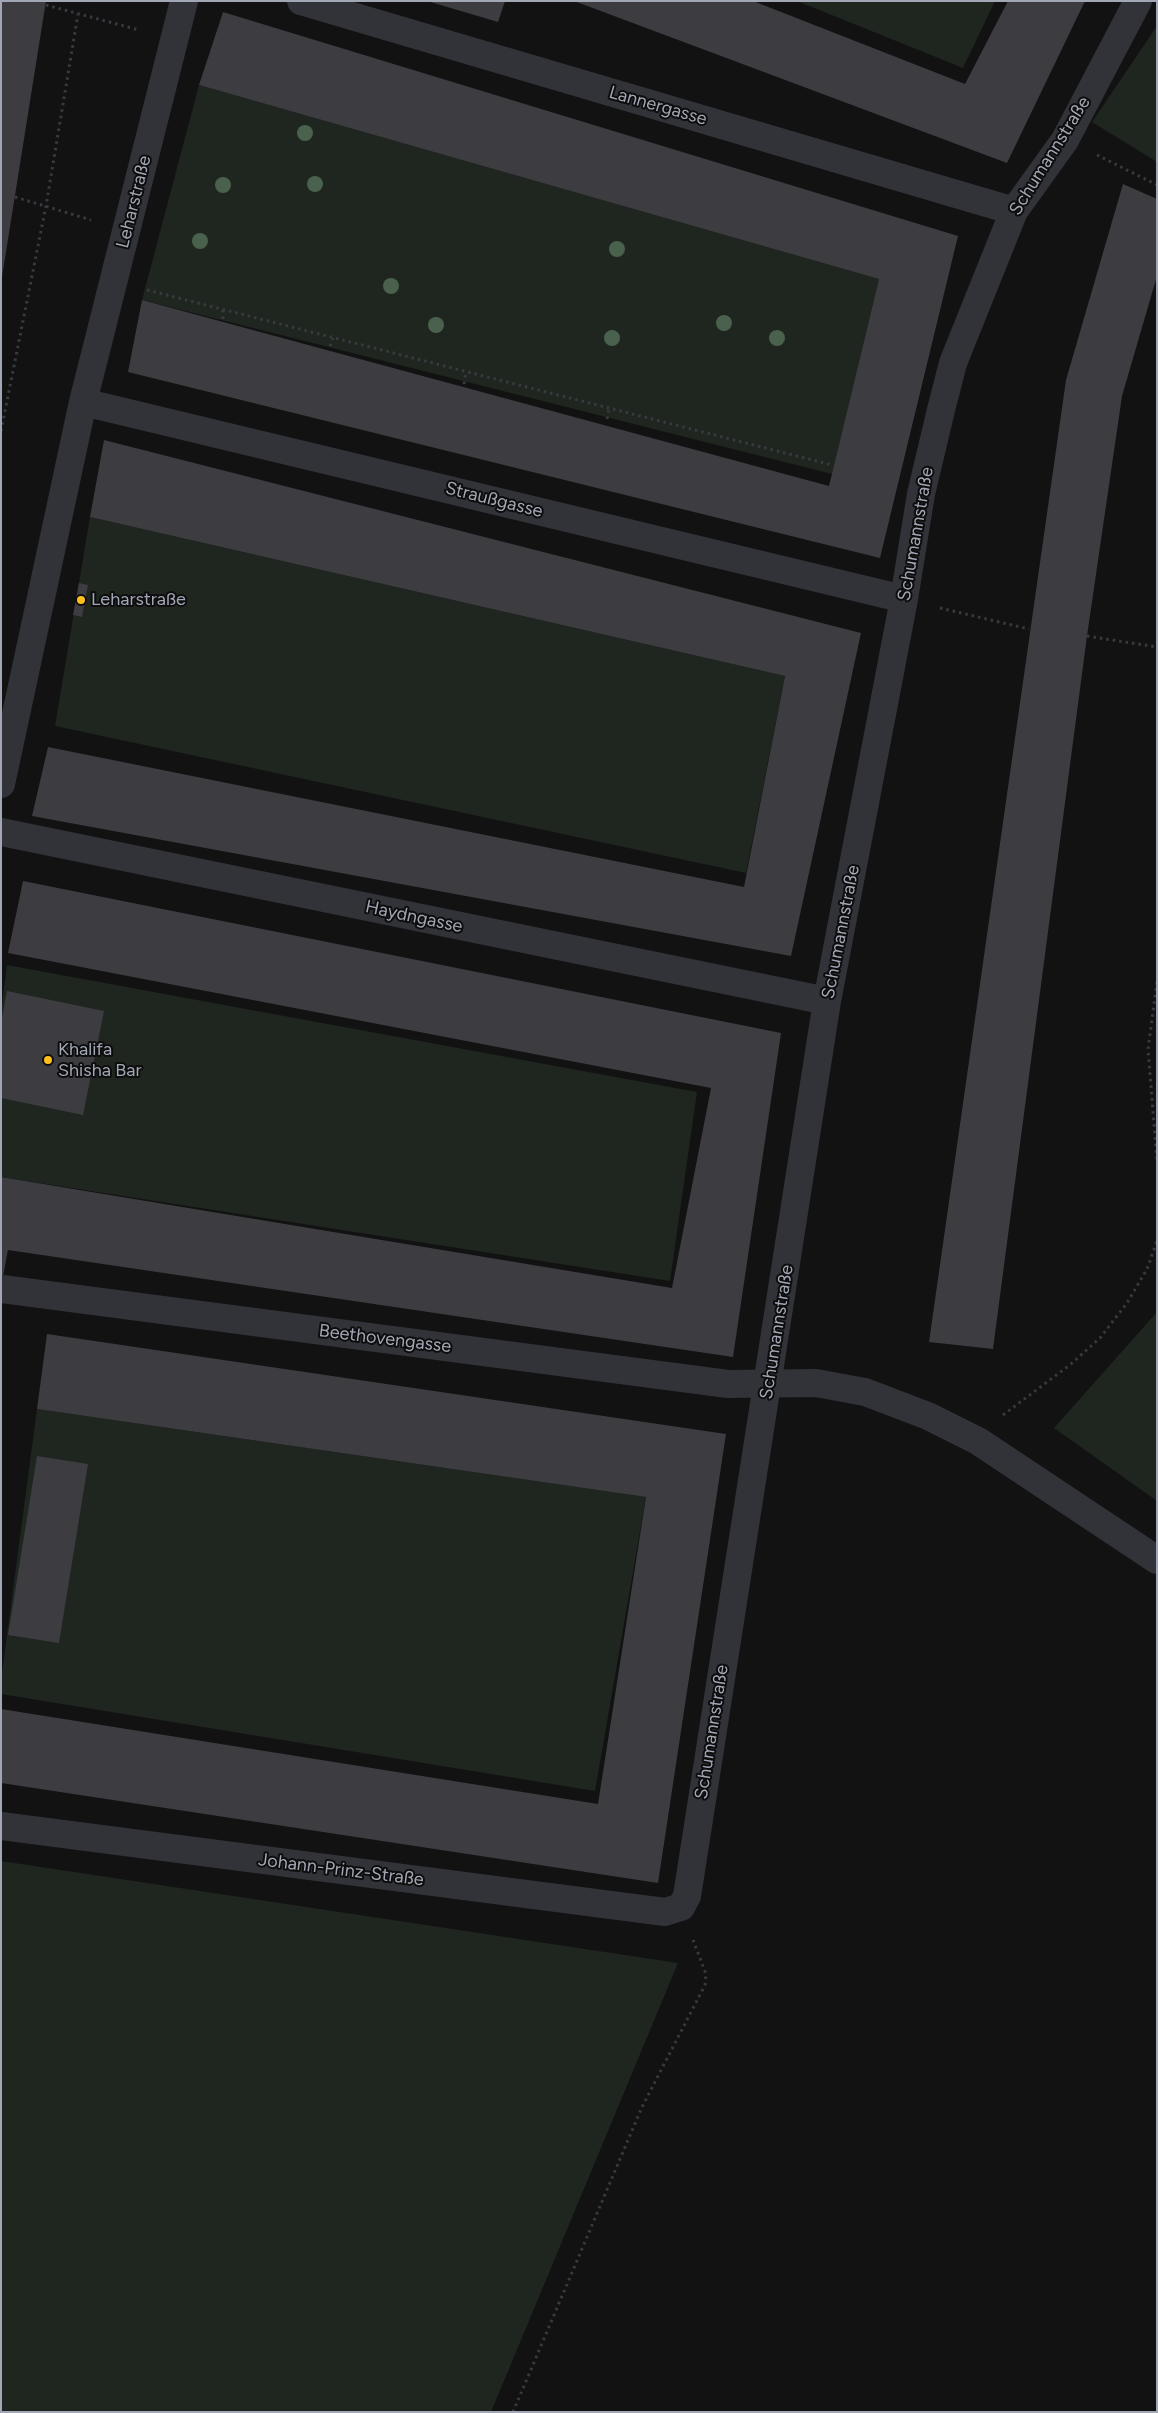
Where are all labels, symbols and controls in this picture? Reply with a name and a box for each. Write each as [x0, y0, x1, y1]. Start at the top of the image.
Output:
street label: Lannergasse [607, 82, 709, 130]
street label: Schumannstraße [1005, 93, 1095, 219]
street label: Leharstraße [112, 153, 156, 251]
street label: Schumannstraße [894, 465, 938, 603]
street label: Straußgasse [443, 477, 545, 523]
place label: Leharstraße [91, 589, 186, 611]
marker: Leharstraße [75, 594, 87, 606]
street label: Schumannstraße [817, 863, 865, 1001]
street label: Haydngasse [363, 896, 465, 938]
place label: Khalifa Shisha Bar [58, 1039, 142, 1082]
marker: Khalifa Shisha Bar [42, 1054, 54, 1066]
street label: Schumannstraße [756, 1263, 798, 1401]
street label: Beethovengasse [318, 1320, 452, 1358]
street label: Schumannstraße [691, 1663, 733, 1801]
street label: Johann-Prinz-Straße [257, 1849, 425, 1891]

